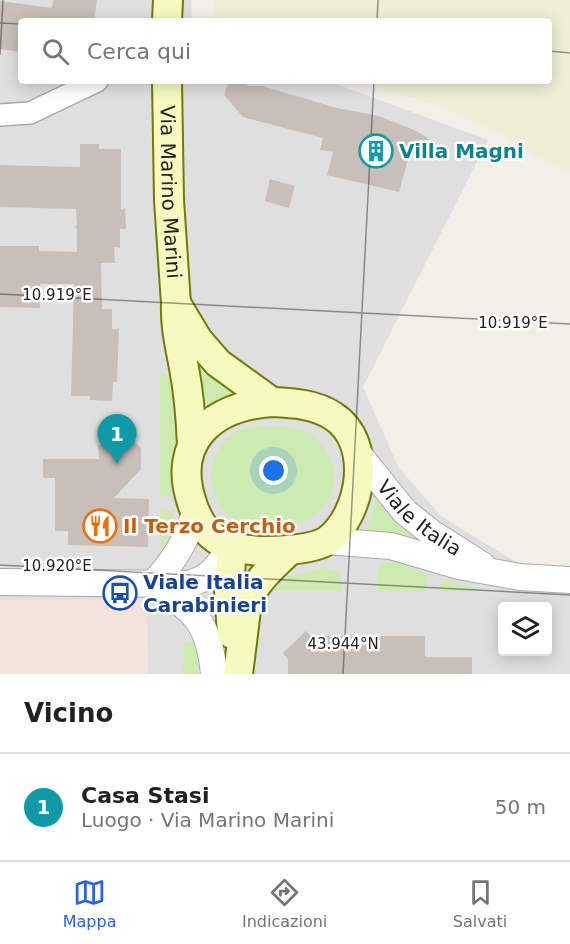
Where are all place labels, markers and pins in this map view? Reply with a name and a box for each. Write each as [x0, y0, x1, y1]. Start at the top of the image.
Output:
building icon: Villa Magni [358, 133, 394, 169]
place label: Villa Magni [399, 139, 524, 163]
pin: 1 [98, 414, 136, 464]
restaurant icon: Il Terzo Cerchio [82, 508, 118, 544]
place label: Il Terzo Cerchio [123, 514, 296, 538]
place label: Viale Italia Carabinieri [143, 570, 267, 617]
bus stop icon: Viale Italia Carabinieri [102, 575, 138, 611]

